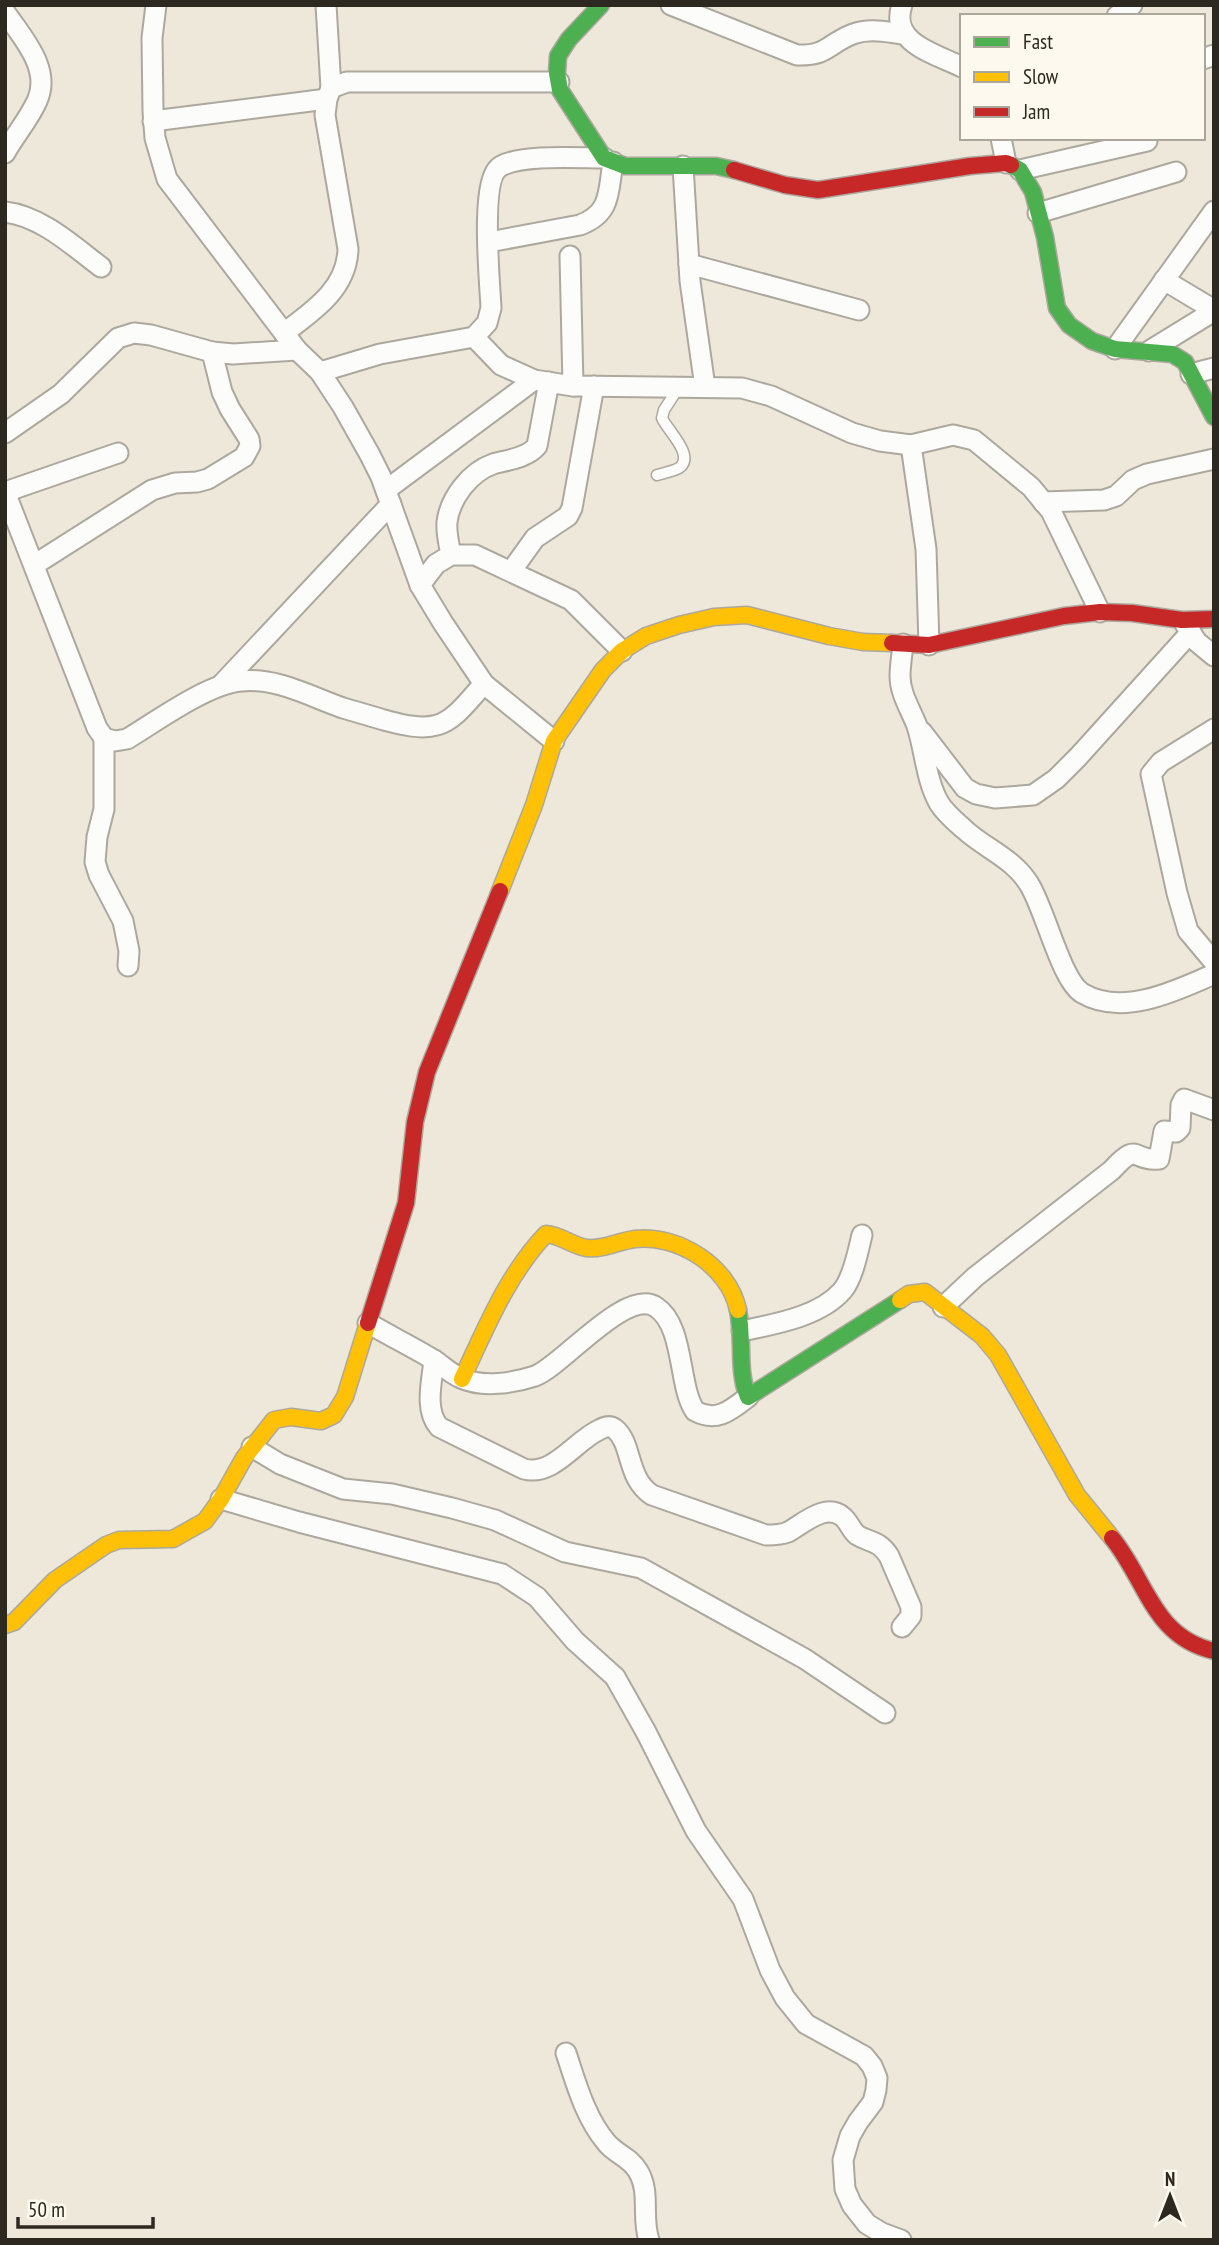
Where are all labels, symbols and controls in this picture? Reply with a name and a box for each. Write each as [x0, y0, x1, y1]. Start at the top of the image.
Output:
legend [960, 14, 1205, 140]
text: Fast [1023, 28, 1053, 55]
text: Slow [1023, 63, 1059, 90]
text: Jam [1022, 98, 1050, 125]
north arrow [1135, 2161, 1205, 2231]
text: N [1165, 2167, 1175, 2191]
scale bar [18, 2186, 152, 2230]
text: 50 m [28, 2196, 65, 2223]

